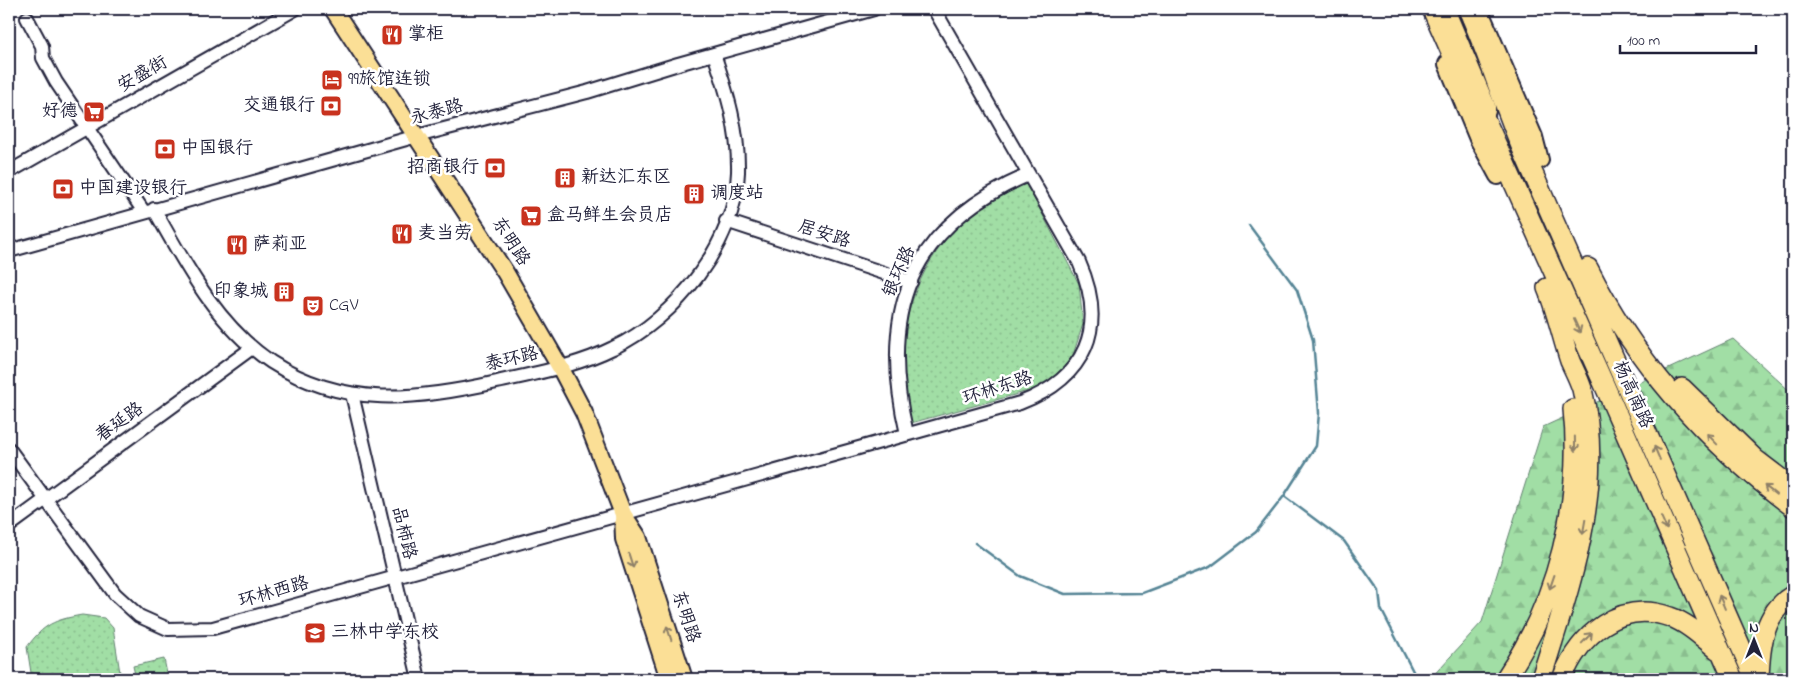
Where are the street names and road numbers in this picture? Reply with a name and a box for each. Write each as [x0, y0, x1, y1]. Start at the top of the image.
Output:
street label: 安盛街 [113, 50, 173, 100]
street label: 永泰路 [408, 93, 466, 133]
street label: 东明路 [484, 212, 536, 272]
street label: 居安路 [794, 214, 854, 256]
street label: 银环路 [877, 242, 923, 302]
street label: 泰环路 [483, 341, 541, 379]
street label: 杨高南路 [1605, 357, 1659, 433]
street label: 环林东路 [960, 366, 1036, 412]
street label: 春延路 [91, 397, 149, 449]
street label: 品柿路 [384, 504, 422, 562]
street label: 环林西路 [236, 571, 312, 615]
street label: 东明路 [664, 587, 706, 647]

